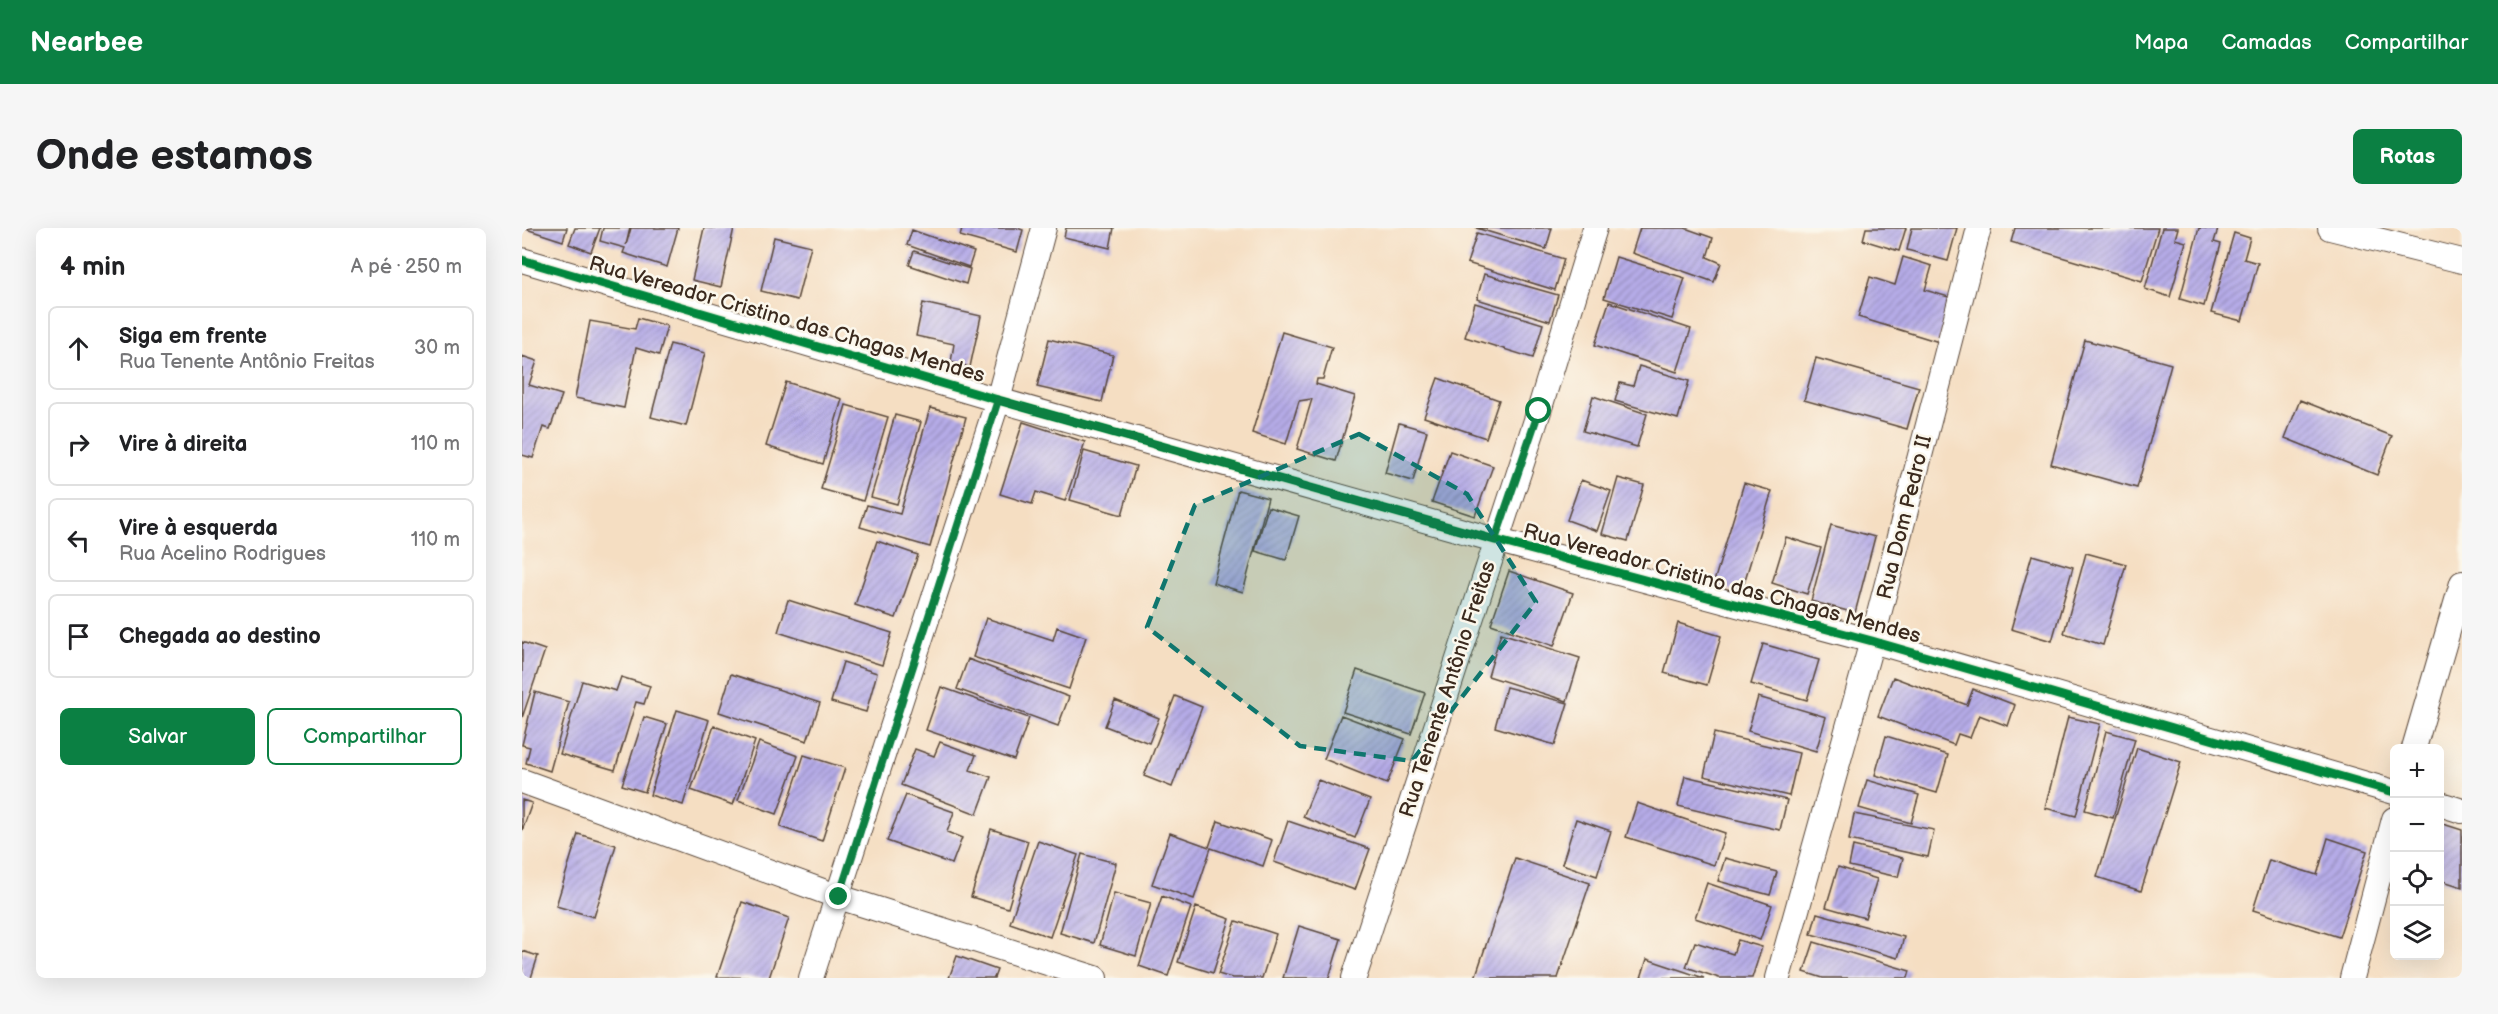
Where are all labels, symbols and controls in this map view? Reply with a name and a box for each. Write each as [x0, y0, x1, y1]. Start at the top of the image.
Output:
text: Nearbee [30, 26, 143, 59]
text: Mapa [2134, 30, 2188, 55]
text: Camadas [2221, 30, 2312, 55]
text: Compartilhar [2345, 30, 2468, 55]
button: Rotas [2353, 129, 2462, 184]
text: Onde estamos [36, 131, 313, 182]
street label: Rua Vereador Cristino das Chagas Mendes [586, 251, 988, 388]
text: 4 min [60, 252, 125, 283]
text: A pé · 250 m [351, 255, 462, 279]
text: Siga em frente [119, 323, 267, 350]
icon: ahead [62, 332, 95, 365]
text: 30 m [414, 336, 460, 360]
text: Rua Tenente Antônio Freitas [119, 350, 375, 374]
route start [1525, 397, 1551, 423]
icon: right [62, 428, 95, 461]
text: Vire à direita [119, 431, 247, 458]
text: 110 m [411, 432, 460, 456]
street label: Rua Dom Pedro II [1872, 432, 1937, 602]
text: Vire à esquerda [119, 515, 278, 542]
street label: Rua Vereador Cristino das Chagas Mendes [1520, 518, 1923, 649]
icon: left [62, 524, 95, 557]
text: 110 m [411, 528, 460, 552]
text: Rua Acelino Rodrigues [119, 542, 326, 566]
street label: Rua Tenente Antônio Freitas [1394, 558, 1501, 821]
icon: arrive [62, 620, 95, 653]
text: Chegada ao destino [119, 623, 321, 650]
button: Salvar [60, 708, 255, 765]
button: Compartilhar [267, 708, 462, 765]
map controls [2390, 744, 2444, 960]
button: + [2390, 744, 2444, 798]
button: − [2390, 798, 2444, 852]
button: locate [2390, 852, 2444, 906]
route end [825, 883, 851, 909]
button: layers [2390, 906, 2444, 960]

